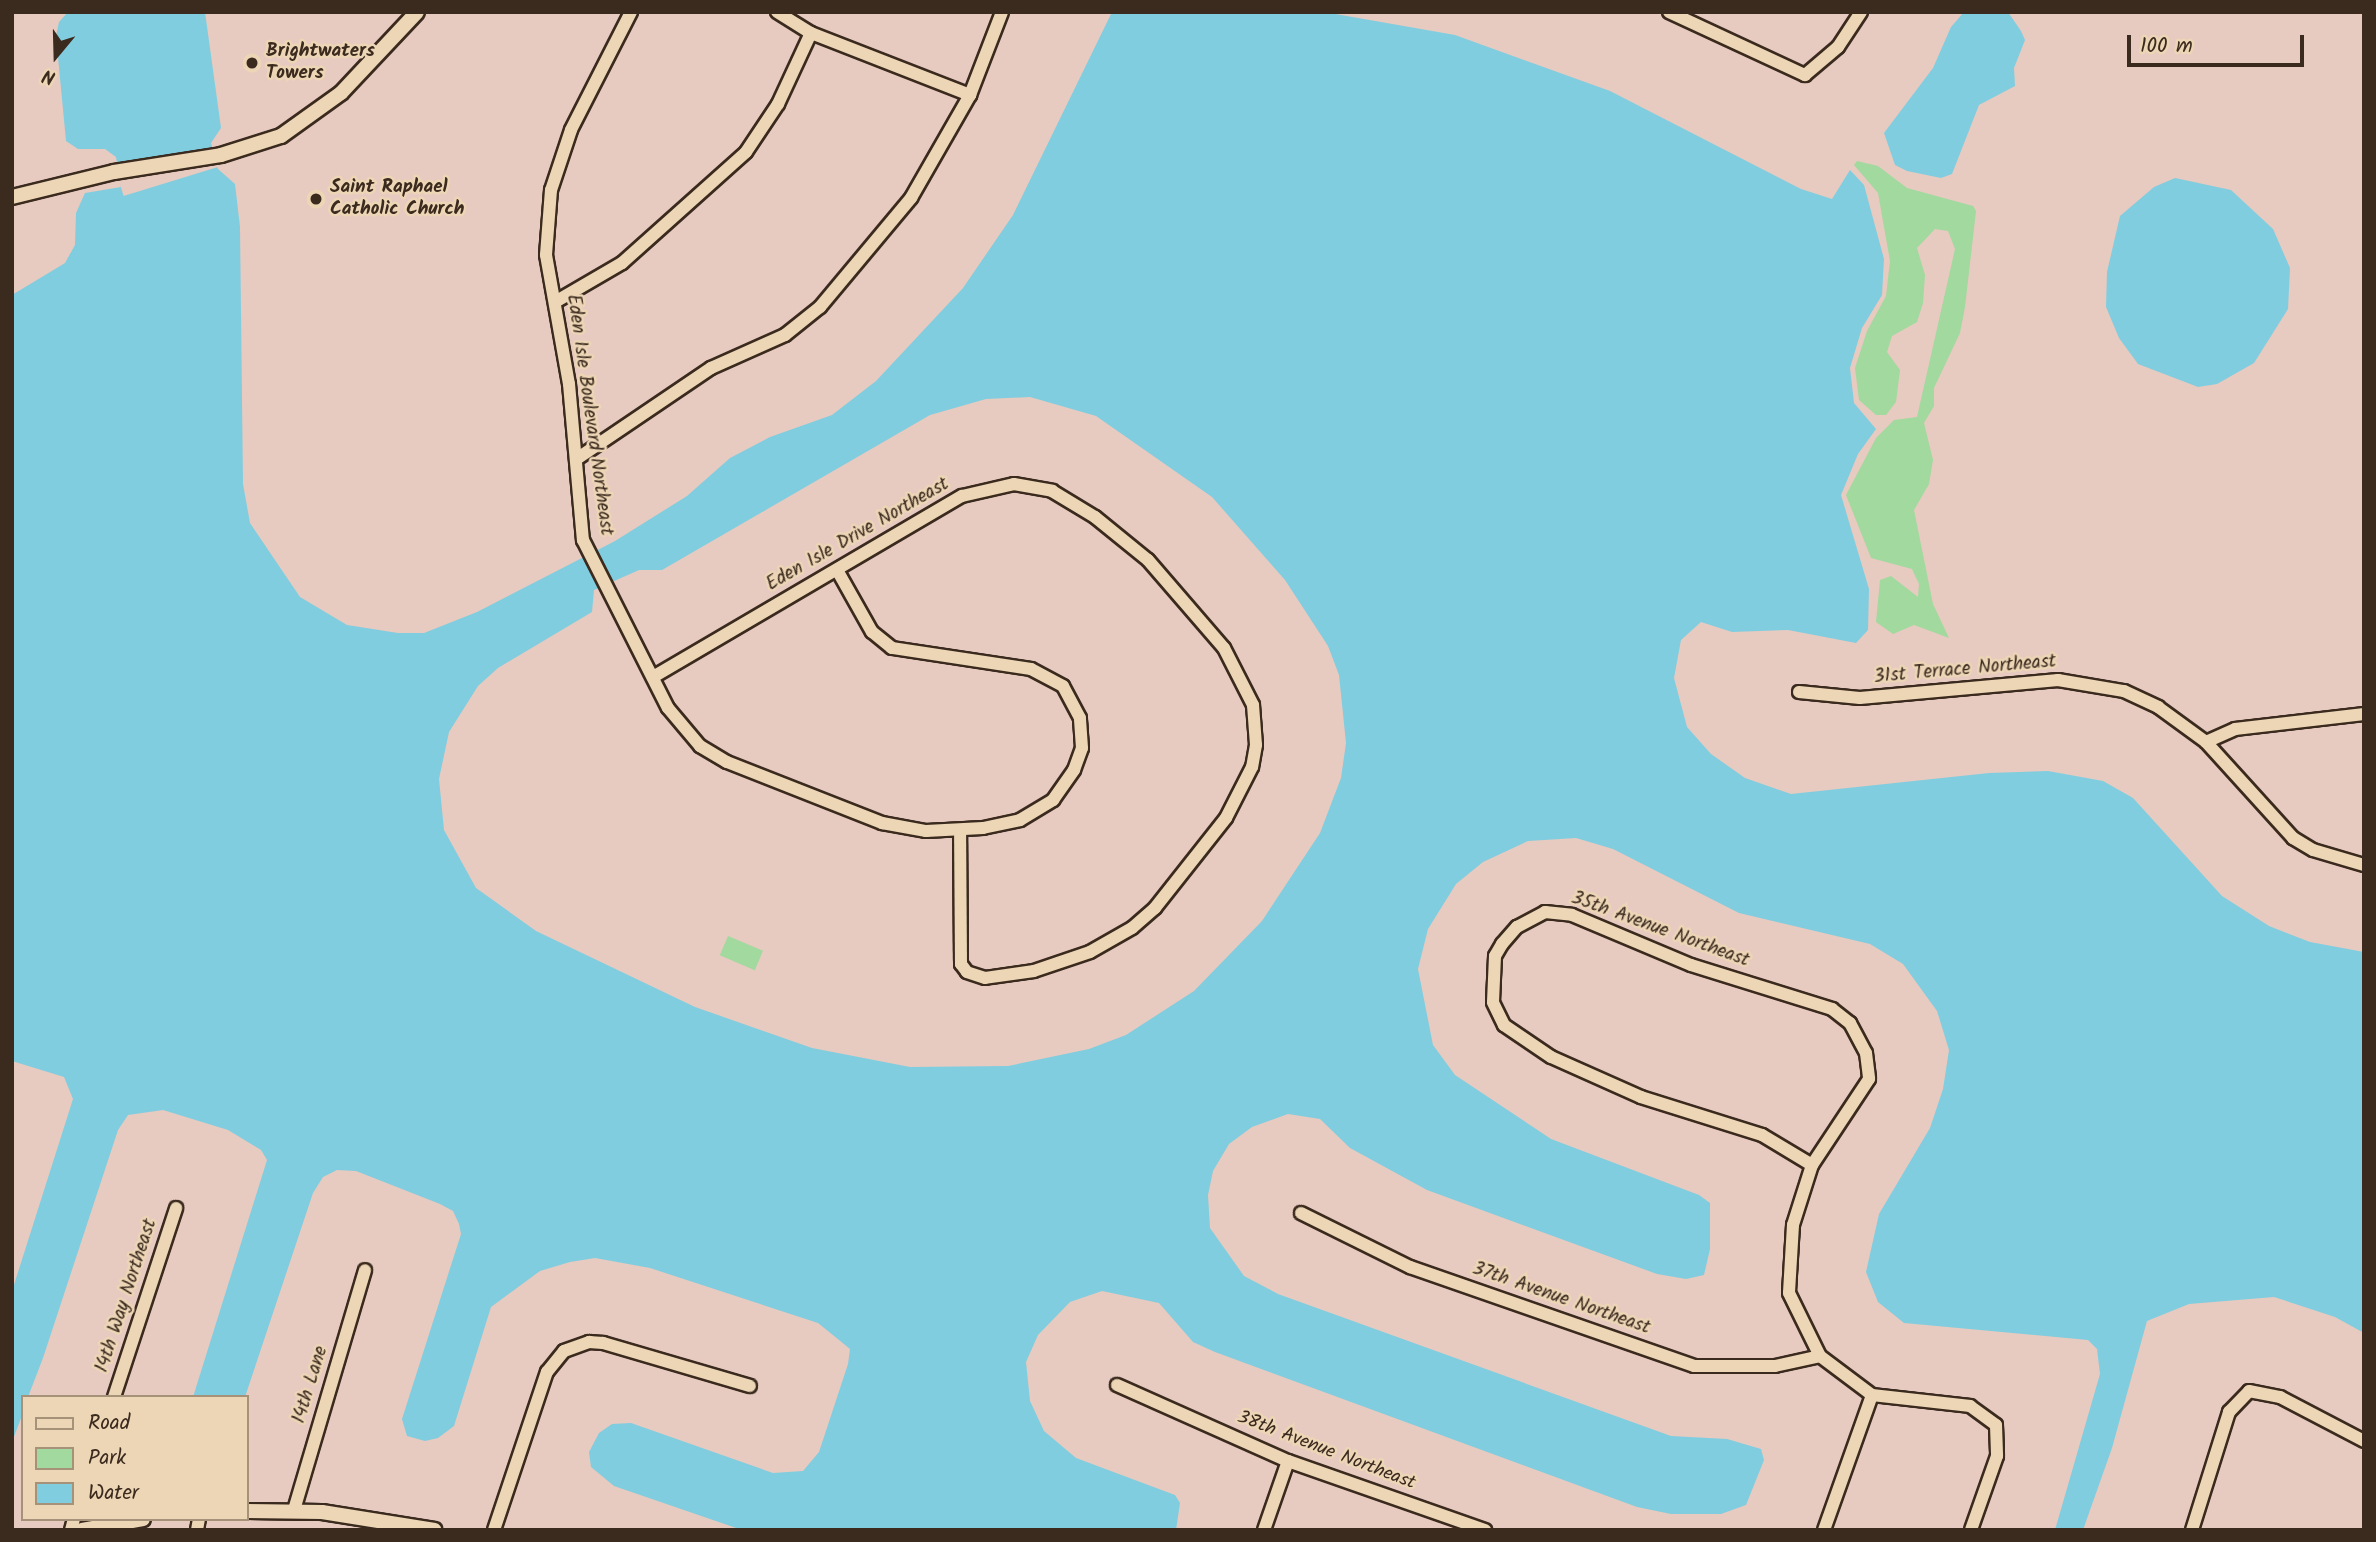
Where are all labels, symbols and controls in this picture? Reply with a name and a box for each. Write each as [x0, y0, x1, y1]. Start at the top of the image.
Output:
north arrow [21, 21, 91, 91]
scale bar [2131, 21, 2308, 65]
text: 100 m [2140, 30, 2193, 63]
place label: Brightwaters Towers [266, 41, 375, 85]
marker: Brightwaters Towers [244, 55, 260, 71]
text: N [39, 60, 60, 92]
place label: Saint Raphael Catholic Church [330, 177, 464, 221]
marker: Saint Raphael Catholic Church [308, 191, 324, 207]
street label: Eden Isle Boulevard Northeast [561, 293, 617, 537]
street label: Eden Isle Drive Northeast [763, 473, 953, 597]
street label: 31st Terrace Northeast [1873, 651, 2057, 689]
street label: 35th Avenue Northeast [1568, 887, 1752, 973]
street label: 14th Way Northeast [91, 1216, 163, 1376]
street label: 37th Avenue Northeast [1469, 1258, 1653, 1340]
street label: 14th Lane [288, 1344, 334, 1426]
legend [21, 1395, 248, 1521]
street label: 38th Avenue Northeast [1234, 1406, 1418, 1496]
text: Road [88, 1407, 130, 1440]
text: Park [88, 1442, 126, 1475]
text: Water [88, 1477, 139, 1510]

